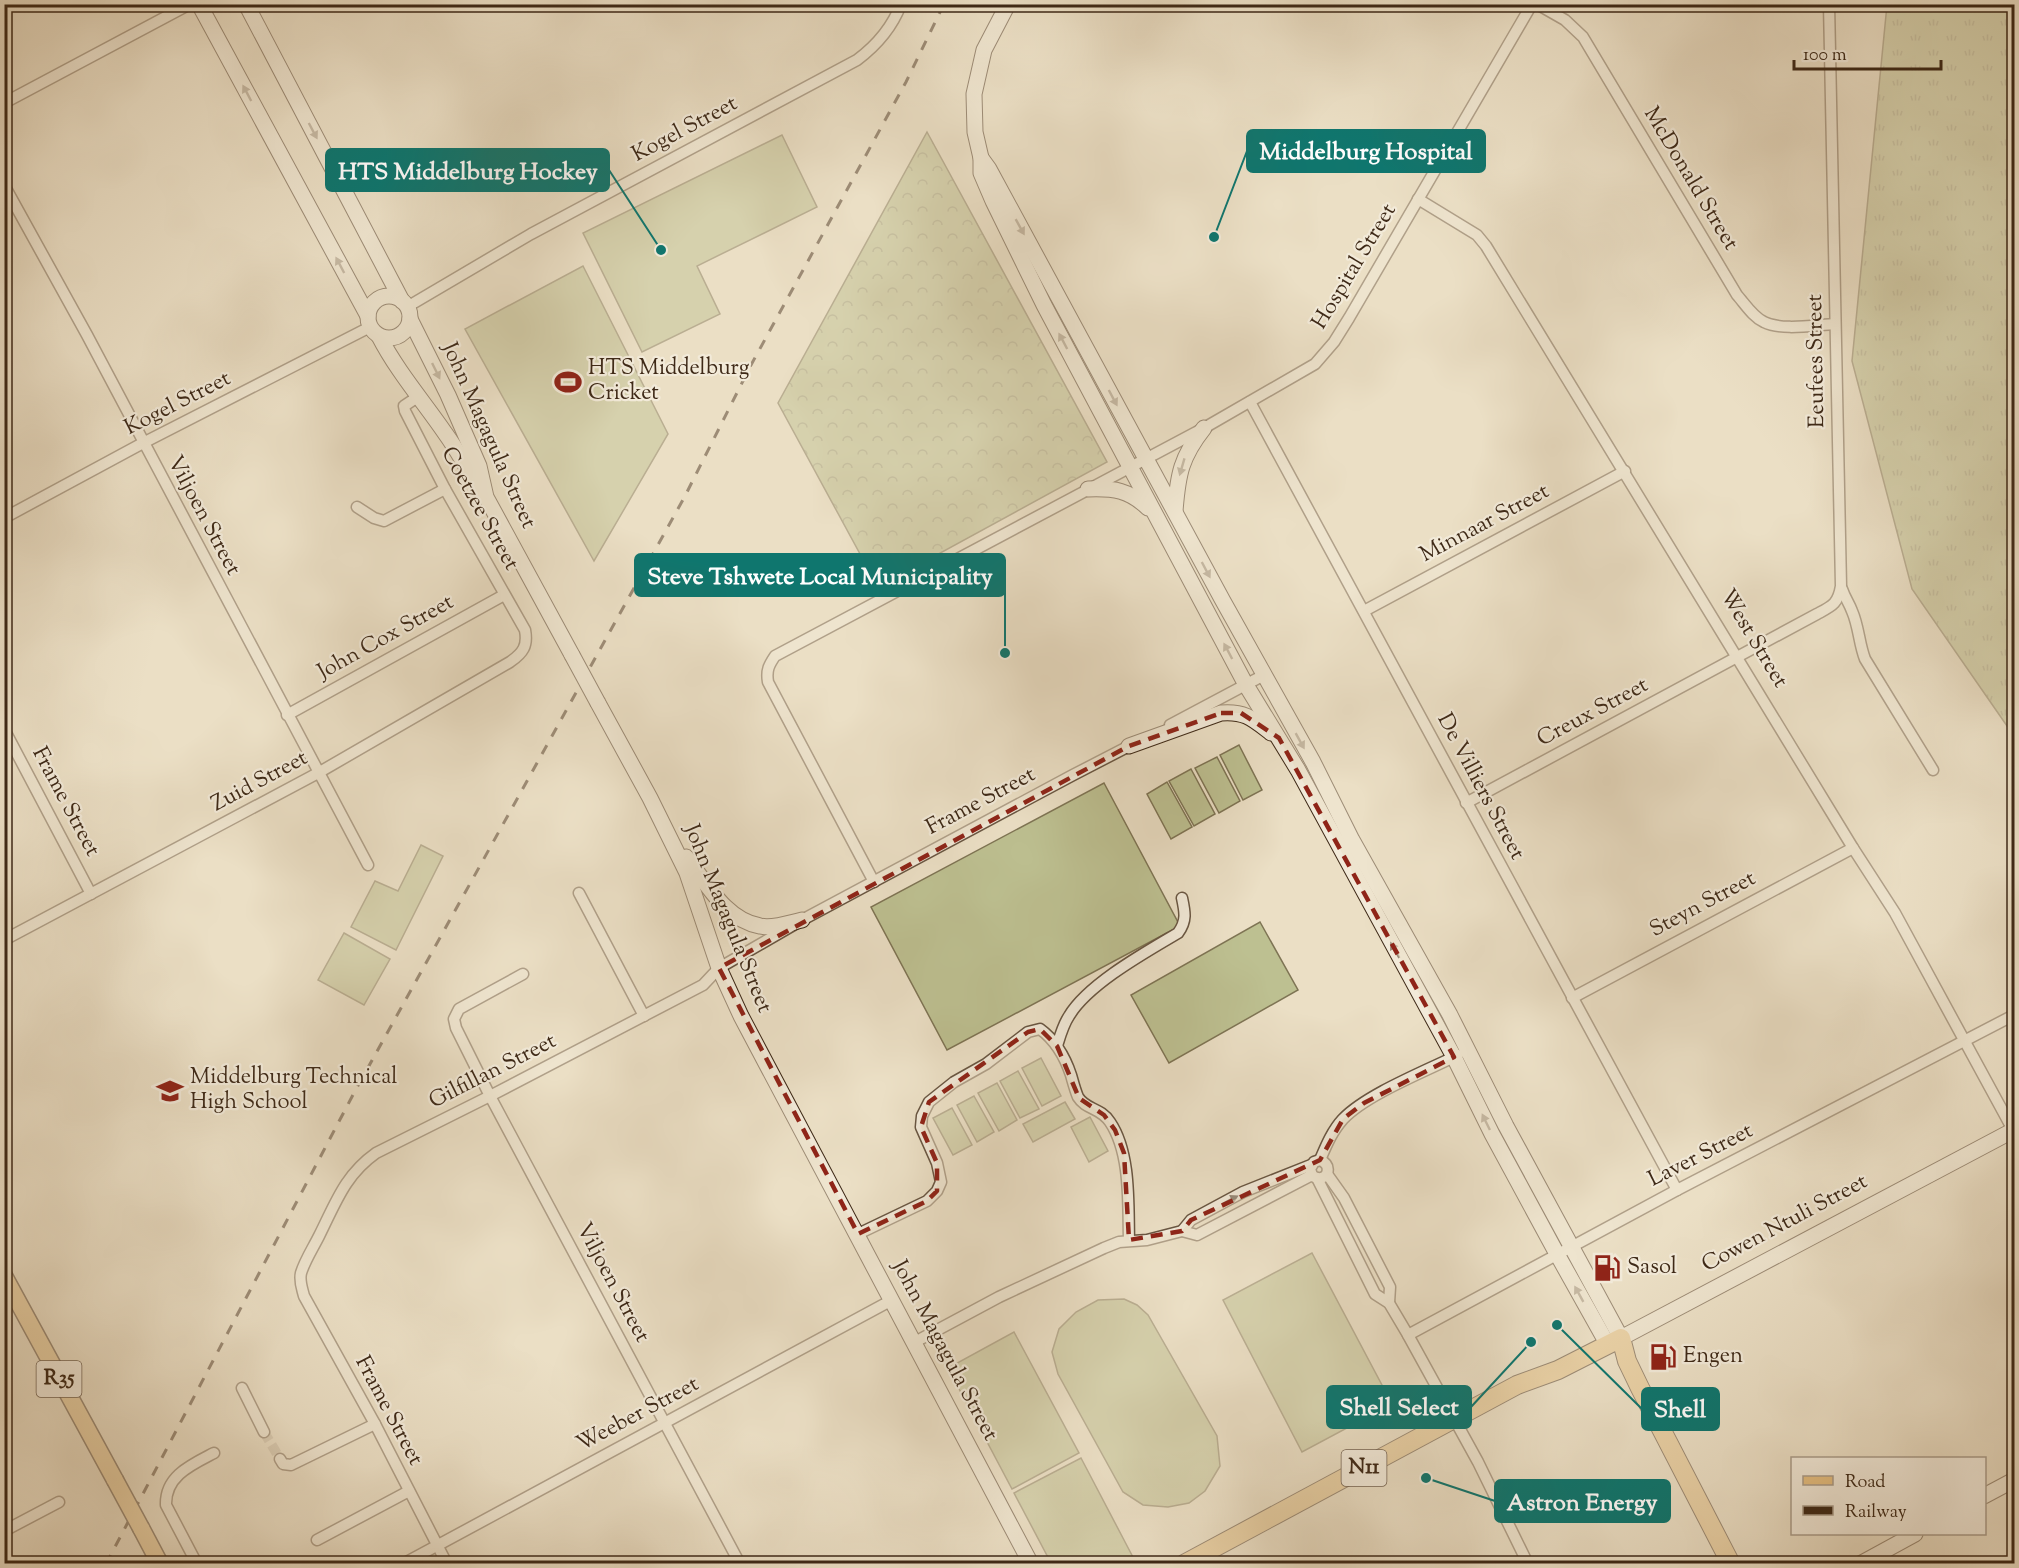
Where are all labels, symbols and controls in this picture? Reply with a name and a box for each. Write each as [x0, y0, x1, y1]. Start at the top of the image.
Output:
scale bar [1794, 33, 1941, 71]
text: 100 m [1803, 43, 1847, 69]
one-way arrow [242, 84, 252, 101]
street label: Kogel Street [627, 89, 744, 171]
street label: McDonald Street [1634, 101, 1746, 257]
one-way arrow [308, 122, 317, 139]
callout: Middelburg Hospital [1247, 130, 1485, 172]
text: Middelburg Hospital [1259, 136, 1473, 170]
callout: HTS Middelburg Hockey [326, 149, 609, 191]
text: HTS Middelburg Hockey [338, 156, 598, 190]
street label: Hospital Street [1305, 198, 1405, 336]
one-way arrow [1015, 219, 1025, 236]
one-way arrow [335, 256, 345, 273]
street label: Eeufees Street [1800, 293, 1834, 428]
one-way arrow [1058, 332, 1068, 349]
street label: John Magagula Street [432, 337, 544, 535]
place label: HTS Middelburg Cricket [588, 353, 750, 410]
street label: Kogel Street [119, 363, 237, 444]
one-way arrow [431, 363, 441, 380]
sports icon: HTS Middelburg Cricket [553, 367, 583, 397]
one-way arrow [1108, 390, 1118, 407]
street label: Coetzee Street [432, 441, 526, 577]
street label: Viljoen Street [158, 450, 248, 582]
one-way arrow [1176, 458, 1186, 476]
street label: Minnaar Street [1415, 476, 1556, 572]
callout: Steve Tshwete Local Municipality [635, 554, 1005, 596]
text: Steve Tshwete Local Municipality [647, 561, 993, 595]
one-way arrow [1201, 562, 1211, 579]
street label: West Street [1711, 584, 1795, 695]
street label: John Cox Street [311, 587, 460, 689]
one-way arrow [1223, 643, 1233, 660]
street label: Creux Street [1532, 670, 1655, 756]
street label: De Villiers Street [1428, 708, 1532, 867]
one-way arrow [1295, 732, 1305, 749]
street label: Frame Street [23, 742, 108, 863]
street label: Zuid Street [206, 743, 314, 821]
street label: Frame Street [921, 759, 1042, 844]
street label: John Magagula Street [674, 819, 780, 1018]
street label: Steyn Street [1644, 863, 1762, 946]
one-way arrow [1390, 941, 1400, 958]
street label: Gilfillan Street [424, 1026, 563, 1118]
place label: Middelburg Technical High School [190, 1062, 397, 1119]
school or university icon: Middelburg Technical High School [155, 1076, 185, 1106]
one-way arrow [1482, 1113, 1492, 1131]
street label: Laver Street [1643, 1116, 1759, 1196]
street label: Cowen Ntuli Street [1696, 1167, 1874, 1281]
one-way arrow [1221, 1195, 1238, 1204]
street label: Viljoen Street [567, 1217, 657, 1349]
place label: Sasol [1627, 1252, 1677, 1284]
fuel station icon: Sasol [1592, 1253, 1622, 1283]
street label: John Magagula Street [882, 1254, 1005, 1448]
one-way arrow [1574, 1285, 1584, 1302]
place label: Engen [1683, 1341, 1743, 1373]
fuel station icon: Engen [1648, 1342, 1678, 1372]
street label: Frame Street [346, 1351, 431, 1472]
road number: R35 [36, 1361, 82, 1397]
street label: Weeber Street [571, 1369, 705, 1461]
callout: Shell Select [1327, 1386, 1471, 1428]
callout: Shell [1642, 1388, 1719, 1430]
text: Shell Select [1339, 1392, 1460, 1426]
text: Shell [1654, 1394, 1707, 1428]
road number: N11 [1342, 1450, 1386, 1486]
legend [1791, 1457, 1986, 1535]
text: Road [1845, 1470, 1885, 1496]
callout: Astron Energy [1495, 1480, 1670, 1522]
text: Astron Energy [1507, 1487, 1657, 1521]
text: Railway [1845, 1500, 1907, 1526]

